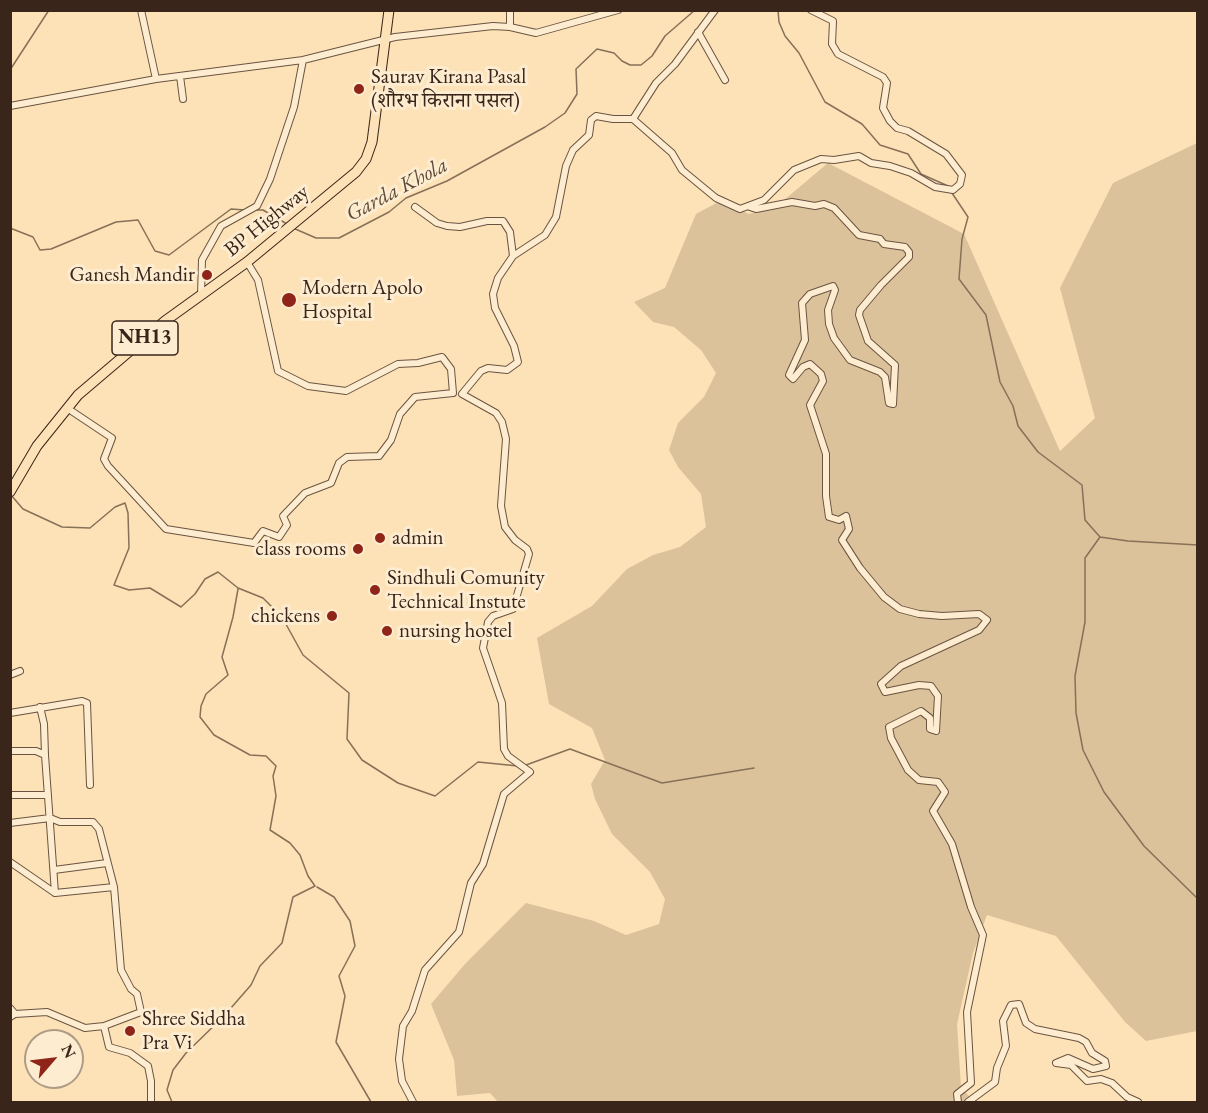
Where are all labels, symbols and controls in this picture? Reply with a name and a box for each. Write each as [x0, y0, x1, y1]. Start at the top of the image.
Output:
place label: Saurav Kirana Pasal (शौरभ किराना पसल) [371, 64, 526, 114]
marker: Saurav Kirana Pasal (शौरभ किराना पसल) [352, 82, 366, 96]
water label: Garda Khola [342, 152, 452, 228]
street label: BP Highway [220, 179, 314, 263]
place label: Ganesh Mandir [69, 262, 195, 288]
marker: Ganesh Mandir [200, 268, 214, 282]
place label: Modern Apolo Hospital [302, 275, 423, 325]
marker: Modern Apolo Hospital [280, 291, 298, 309]
road number: NH13 [112, 321, 178, 355]
place label: admin [392, 525, 444, 551]
marker: admin [373, 531, 387, 545]
place label: class rooms [255, 536, 346, 562]
marker: class rooms [351, 542, 365, 556]
place label: Sindhuli Comunity Technical Instute [387, 565, 545, 615]
marker: Sindhuli Comunity Technical Instute [368, 583, 382, 597]
place label: chickens [251, 603, 320, 629]
marker: chickens [325, 609, 339, 623]
place label: nursing hostel [399, 618, 512, 644]
marker: nursing hostel [380, 624, 394, 638]
place label: Shree Siddha Pra Vi [142, 1006, 245, 1056]
marker: Shree Siddha Pra Vi [123, 1024, 137, 1038]
north arrow [24, 1029, 84, 1089]
text: N [56, 1041, 81, 1062]

